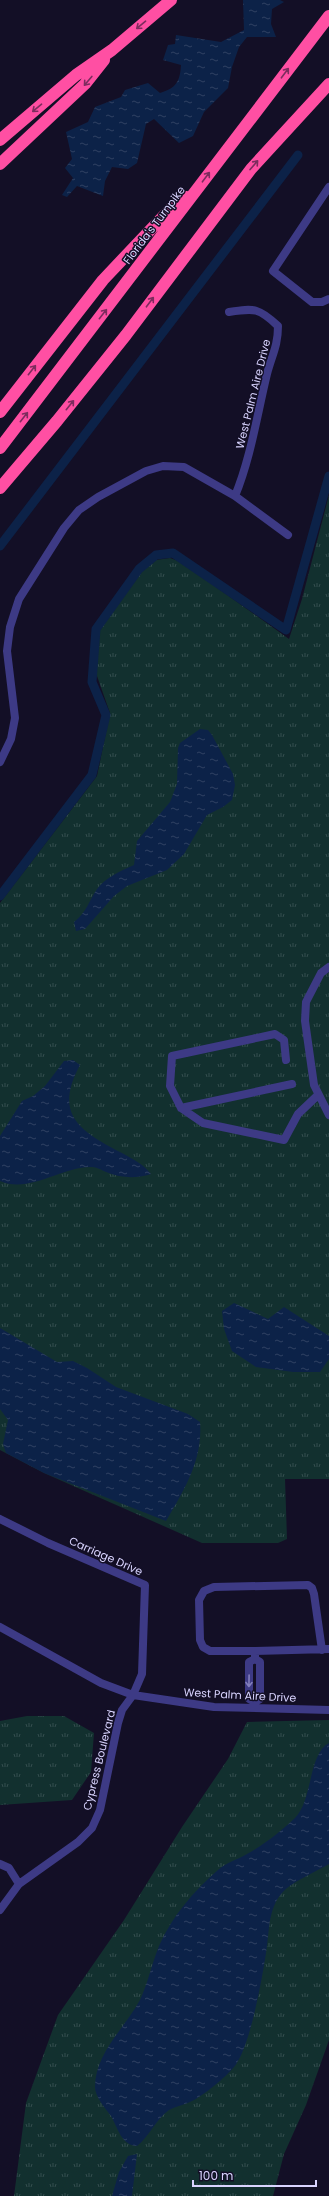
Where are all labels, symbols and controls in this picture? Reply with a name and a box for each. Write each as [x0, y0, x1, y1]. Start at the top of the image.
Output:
one-way arrow [136, 21, 147, 30]
one-way arrow [281, 68, 290, 79]
one-way arrow [83, 75, 92, 86]
one-way arrow [32, 104, 42, 113]
one-way arrow [249, 161, 258, 171]
one-way arrow [202, 171, 211, 182]
street label: Florida's Turnpike [119, 182, 189, 267]
one-way arrow [146, 297, 154, 308]
one-way arrow [99, 309, 107, 320]
street label: West Palm Aire Drive [232, 337, 274, 451]
one-way arrow [28, 365, 37, 376]
one-way arrow [66, 399, 75, 410]
one-way arrow [20, 412, 28, 423]
street label: Carriage Drive [67, 1533, 146, 1579]
one-way arrow [245, 1674, 253, 1687]
street label: West Palm Aire Drive [183, 1684, 297, 1706]
street label: Cypress Boulevard [79, 1708, 119, 1812]
scale bar [193, 2162, 316, 2188]
text: 100 m [199, 2167, 233, 2184]

